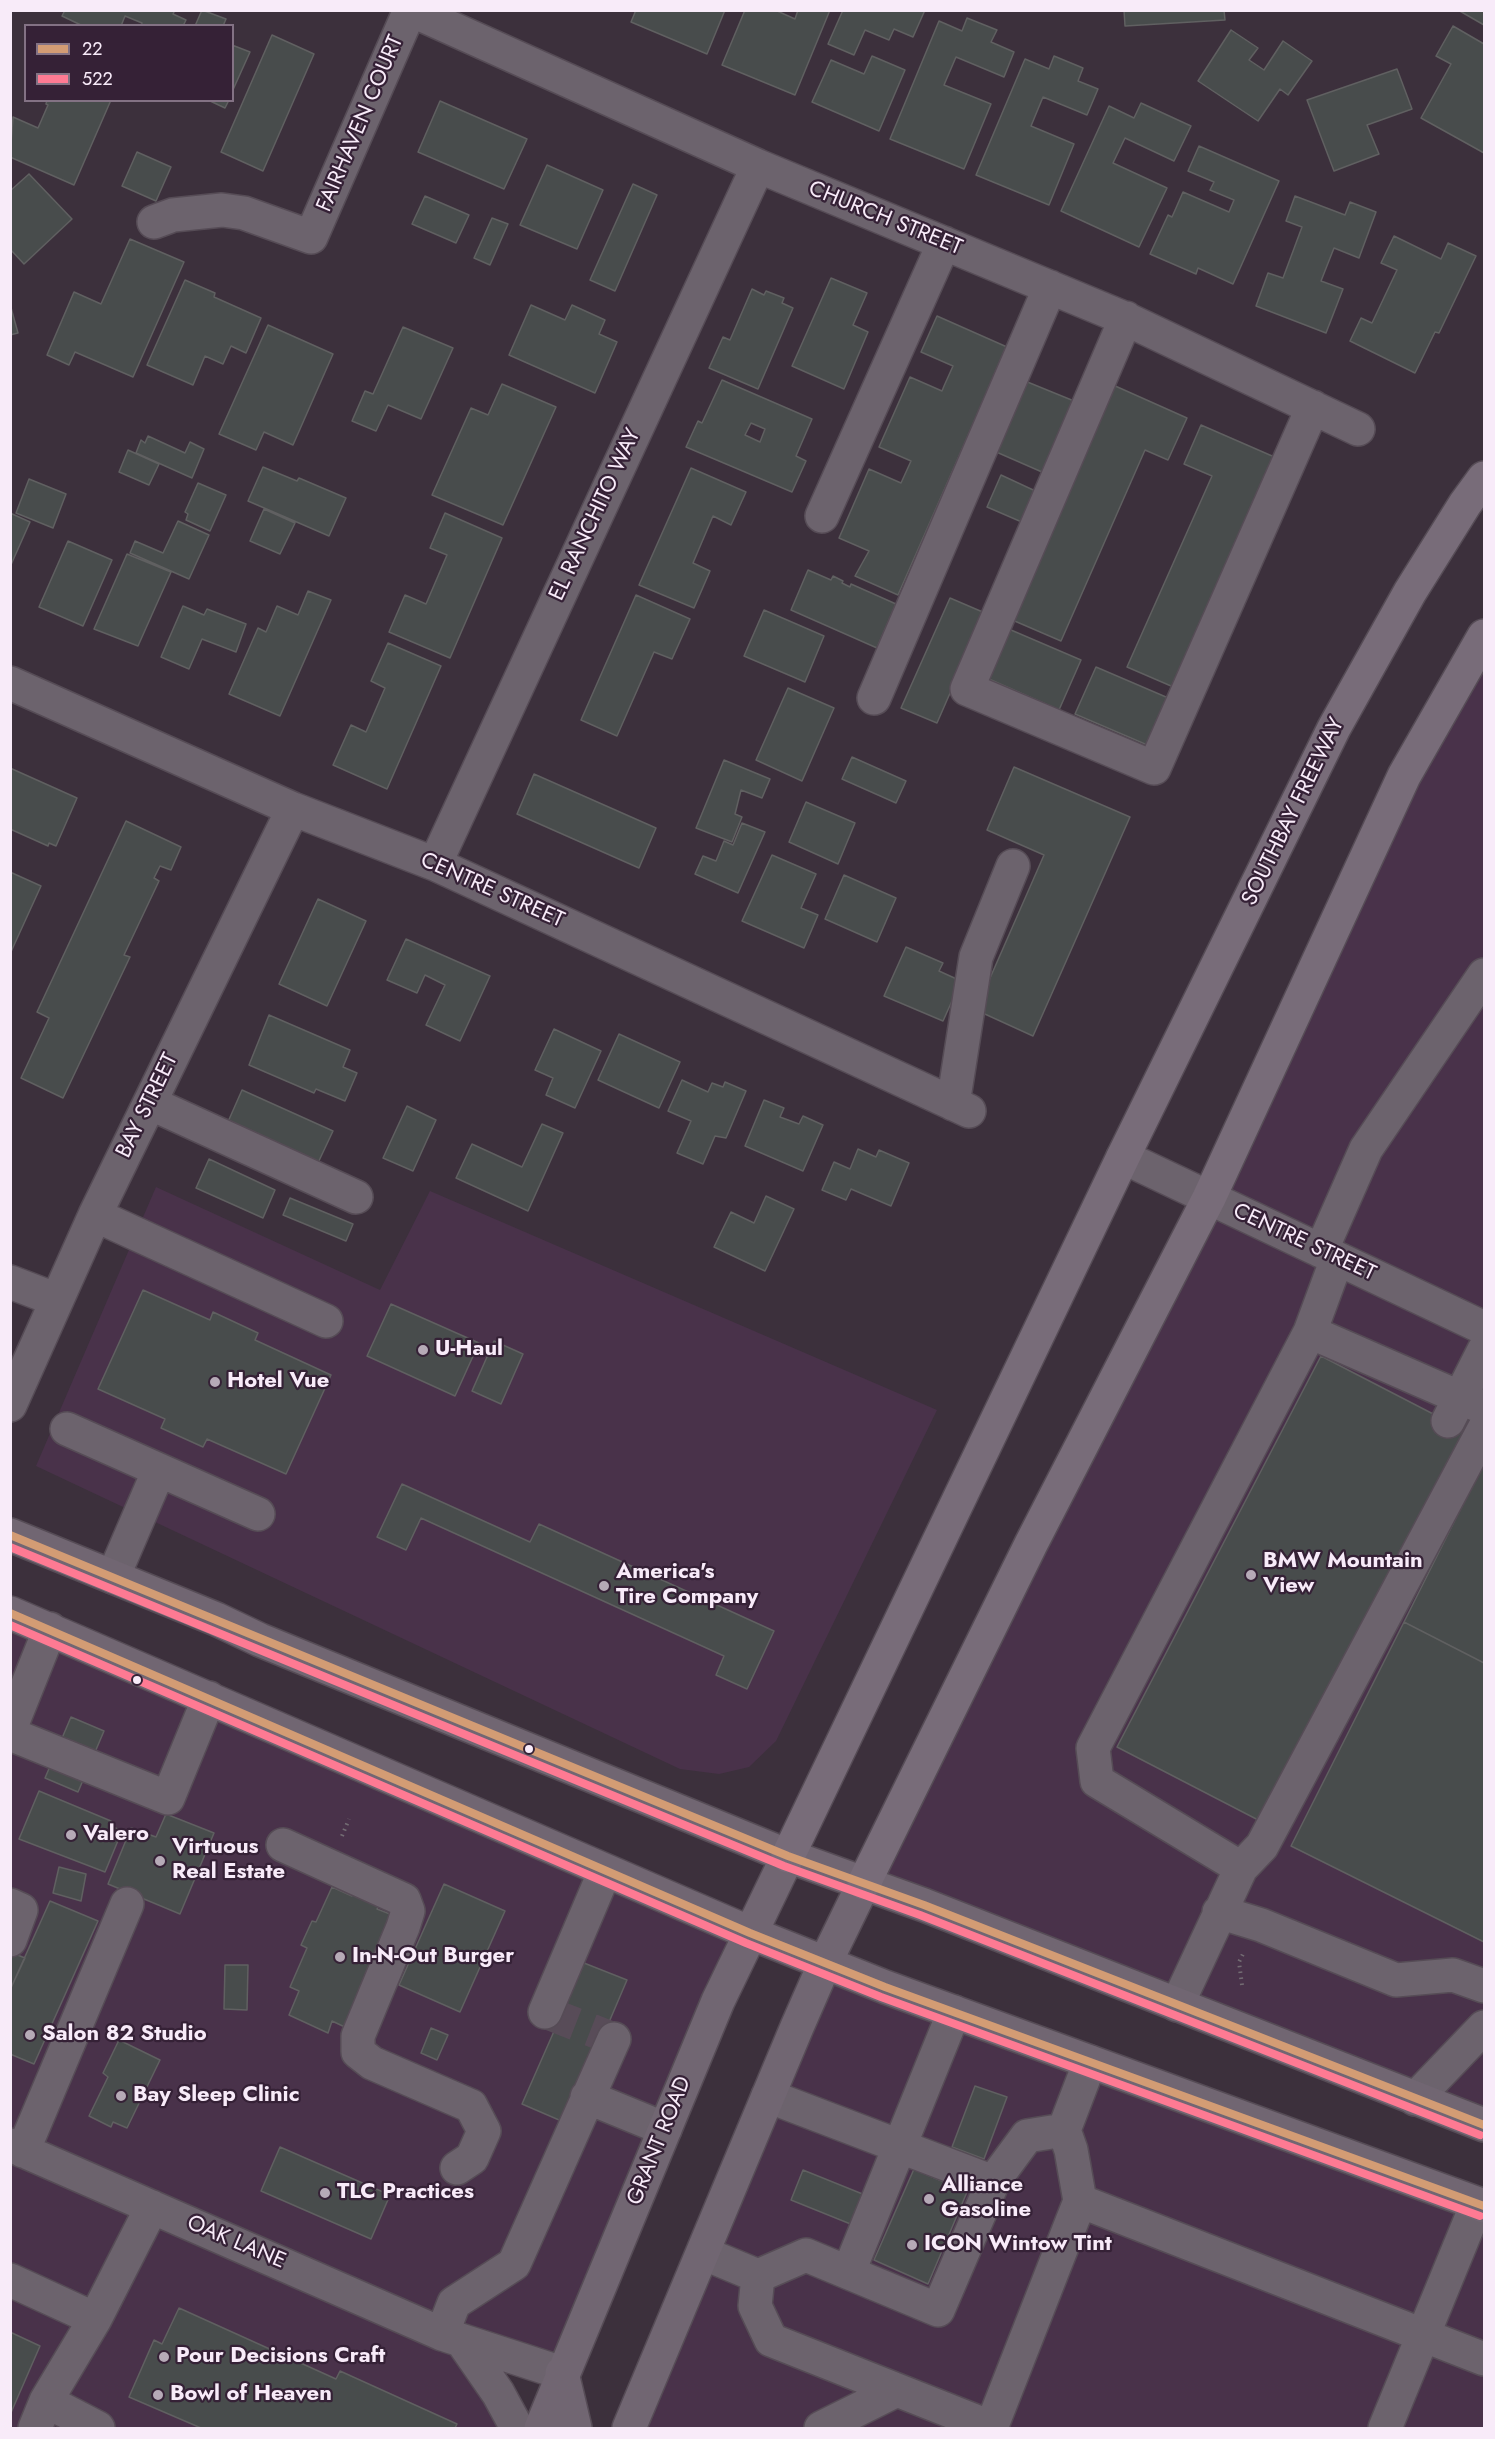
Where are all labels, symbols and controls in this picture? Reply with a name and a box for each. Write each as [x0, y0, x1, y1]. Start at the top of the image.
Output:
legend [24, 24, 234, 102]
street label: FAIRHAVEN COURT [312, 32, 410, 216]
text: 22 [82, 36, 102, 62]
text: 522 [82, 66, 113, 92]
street label: CHURCH STREET [804, 176, 966, 262]
street label: EL RANCHITO WAY [545, 425, 647, 605]
street label: SOUTHBAY FREEWAY [1237, 714, 1351, 910]
street label: CENTRE STREET [416, 848, 568, 934]
street label: BAY STREET [111, 1049, 185, 1163]
street label: CENTRE STREET [1228, 1198, 1380, 1288]
place label: U-Haul [435, 1337, 503, 1363]
marker: U-Haul [416, 1343, 430, 1357]
place label: Hotel Vue [227, 1369, 329, 1395]
marker: Hotel Vue [208, 1375, 222, 1389]
place label: BMW Mountain View [1263, 1549, 1423, 1600]
place label: America's Tire Company [616, 1560, 758, 1612]
marker: BMW Mountain View [1244, 1568, 1258, 1582]
marker: America's Tire Company [597, 1579, 611, 1593]
unlabelled marker [131, 1674, 143, 1686]
unlabelled marker [523, 1743, 535, 1755]
place label: Valero [83, 1822, 149, 1848]
marker: Valero [64, 1828, 78, 1842]
place label: Virtuous Real Estate [172, 1835, 285, 1886]
marker: Virtuous Real Estate [153, 1854, 167, 1868]
place label: In-N-Out Burger [352, 1944, 514, 1970]
marker: In-N-Out Burger [333, 1950, 347, 1964]
place label: Salon 82 Studio [42, 2022, 207, 2048]
marker: Salon 82 Studio [23, 2028, 37, 2042]
street label: GRANT ROAD [622, 2073, 698, 2209]
place label: Bay Sleep Clinic [133, 2083, 300, 2109]
marker: Bay Sleep Clinic [114, 2089, 128, 2103]
place label: Alliance Gasoline [941, 2173, 1031, 2224]
place label: TLC Practices [337, 2180, 474, 2206]
marker: TLC Practices [318, 2186, 332, 2200]
marker: Alliance Gasoline [922, 2192, 936, 2206]
street label: OAK LANE [183, 2210, 289, 2276]
place label: ICON Wintow Tint [924, 2232, 1112, 2258]
marker: ICON Wintow Tint [905, 2238, 919, 2252]
place label: Pour Decisions Craft [176, 2344, 385, 2370]
marker: Pour Decisions Craft [157, 2350, 171, 2364]
place label: Bowl of Heaven [170, 2382, 332, 2408]
marker: Bowl of Heaven [151, 2388, 165, 2402]

